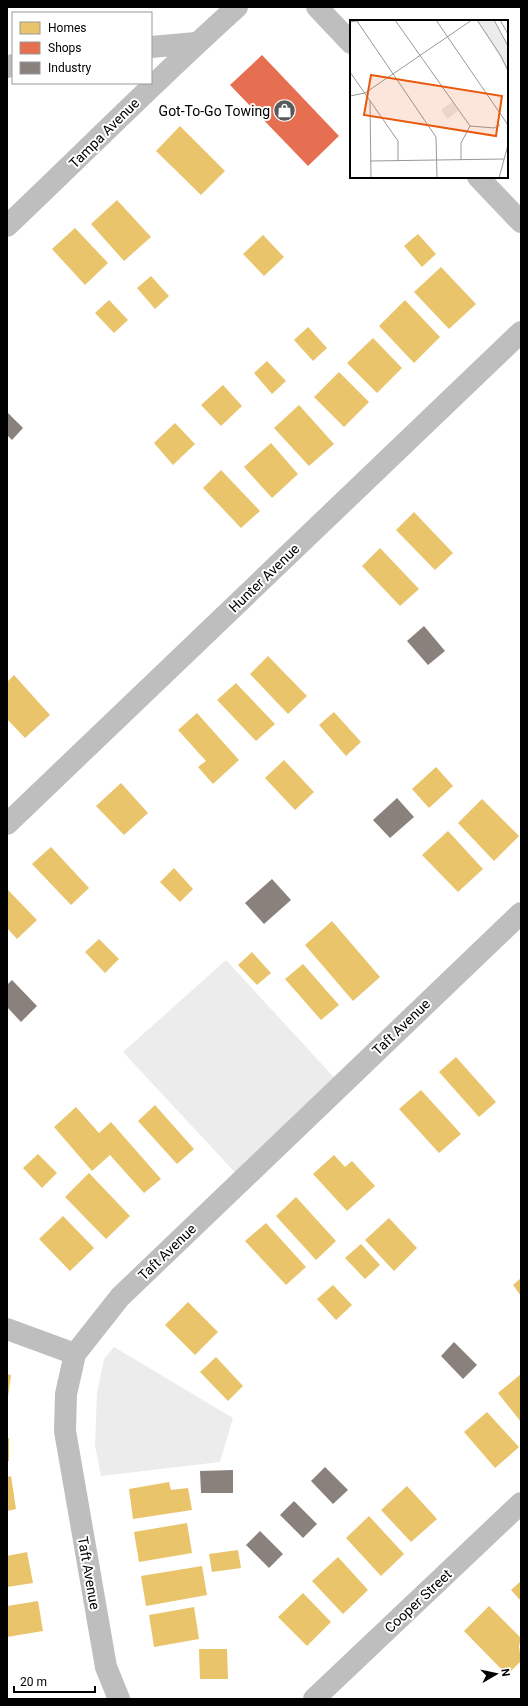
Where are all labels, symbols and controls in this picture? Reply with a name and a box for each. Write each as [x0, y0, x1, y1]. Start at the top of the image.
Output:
legend [12, 12, 152, 84]
inset map [350, 20, 508, 178]
text: Homes [48, 21, 86, 35]
text: Shops [48, 41, 82, 55]
text: Industry [48, 61, 92, 75]
street label: Tampa Avenue [66, 95, 142, 171]
shop icon: Got-To-Go Towing [272, 98, 298, 124]
place label: Got-To-Go Towing [159, 103, 270, 119]
street label: Hunter Avenue [226, 540, 302, 616]
street label: Taft Avenue [369, 996, 433, 1058]
street label: Taft Avenue [135, 1221, 199, 1283]
street label: Taft Avenue [75, 1535, 103, 1611]
street label: Cooper Street [381, 1566, 455, 1636]
north arrow [476, 1654, 516, 1694]
scale bar [14, 1668, 95, 1694]
text: N [498, 1668, 512, 1678]
text: 20 m [20, 1675, 47, 1689]

